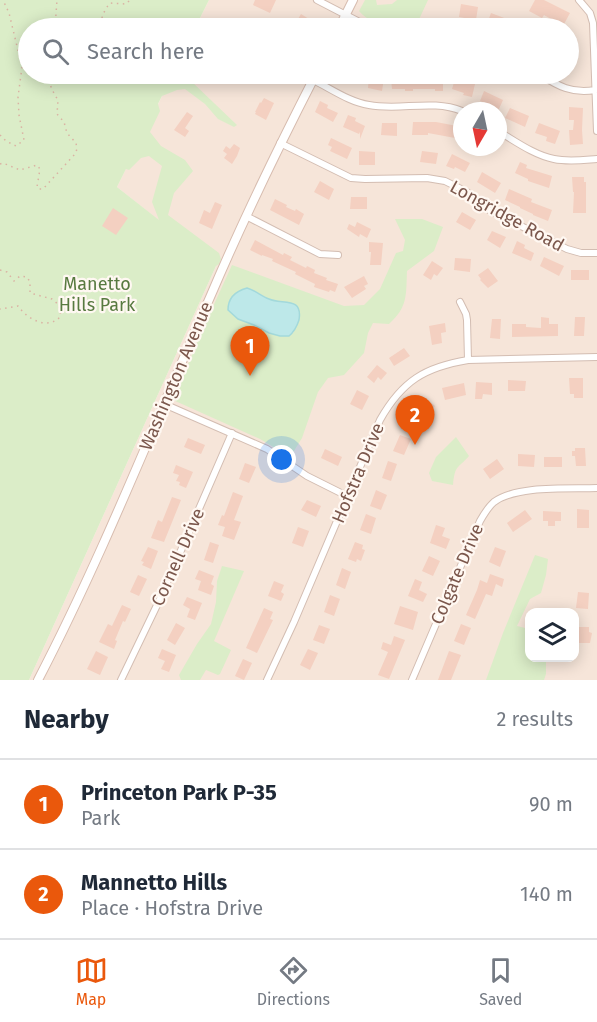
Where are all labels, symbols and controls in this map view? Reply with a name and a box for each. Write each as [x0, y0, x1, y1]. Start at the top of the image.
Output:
search box [18, 18, 579, 84]
icon: search [39, 35, 72, 68]
text: Search here [87, 38, 205, 65]
north arrow [453, 102, 507, 156]
street label: Longridge Road [446, 176, 568, 256]
park label: Manetto Hills Park [59, 273, 136, 316]
street label: Washington Avenue [135, 298, 217, 454]
pin: 1 [230, 326, 270, 376]
pin: 2 [396, 396, 434, 445]
street label: Hofstra Drive [327, 420, 389, 526]
your location [267, 445, 296, 474]
street label: Cornell Drive [147, 505, 209, 609]
street label: Colgate Drive [426, 520, 488, 628]
map controls [525, 608, 579, 662]
button: layers [525, 608, 579, 662]
text: Nearby [24, 704, 109, 735]
text: 2 results [496, 707, 573, 731]
text: Princeton Park P-35 [81, 779, 277, 806]
text: 1 [39, 792, 48, 816]
text: 90 m [529, 792, 573, 816]
text: Park [81, 806, 120, 830]
text: Mannetto Hills [81, 869, 227, 896]
text: 2 [38, 882, 49, 906]
text: 140 m [520, 882, 573, 906]
text: Place · Hofstra Drive [81, 896, 263, 920]
tab: Map [75, 954, 108, 1009]
tab: Directions [257, 954, 330, 1009]
tab: Saved [479, 954, 522, 1009]

